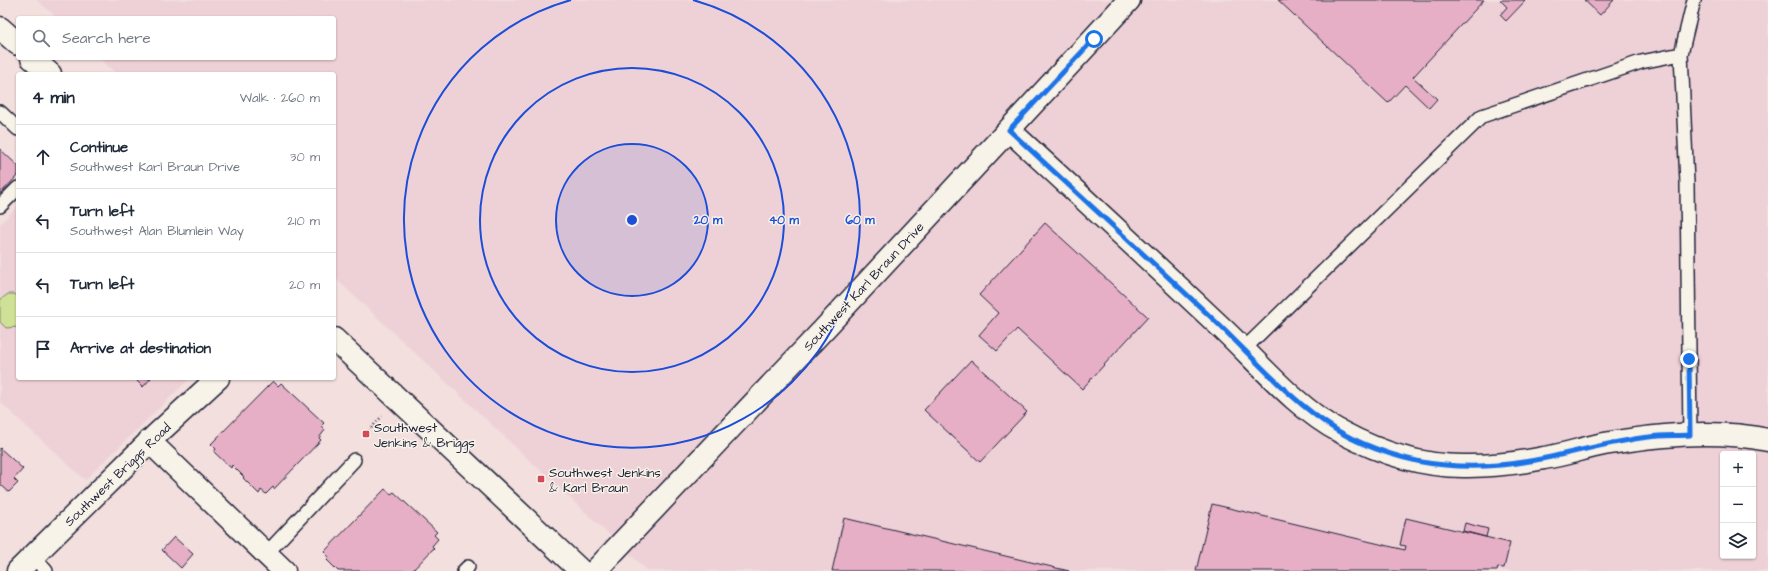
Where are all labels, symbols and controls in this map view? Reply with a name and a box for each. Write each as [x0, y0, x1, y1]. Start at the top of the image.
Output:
search box [16, 16, 336, 60]
icon: search [30, 27, 52, 49]
text: Search here [62, 28, 151, 49]
route start [1085, 30, 1103, 48]
text: 4 min [32, 86, 75, 110]
text: Walk · 260 m [240, 89, 320, 107]
text: Continue [70, 137, 128, 158]
icon: ahead [32, 146, 54, 168]
text: 30 m [290, 148, 320, 166]
text: Southwest Karl Braun Drive [70, 158, 240, 176]
text: Turn left [70, 201, 134, 222]
icon: left [32, 210, 54, 232]
text: 210 m [287, 212, 320, 230]
text: 20 m [693, 212, 723, 229]
text: 40 m [769, 212, 800, 229]
text: 60 m [845, 212, 875, 229]
centre of rings [625, 213, 639, 227]
street label: Southwest Karl Braun Drive [799, 218, 928, 355]
text: Southwest Alan Blumlein Way [70, 222, 244, 240]
icon: left [32, 274, 54, 296]
text: Turn left [70, 274, 134, 295]
text: 20 m [289, 276, 320, 294]
icon: arrive [32, 338, 54, 360]
text: Arrive at destination [70, 338, 211, 359]
route end [1680, 350, 1698, 368]
street label: Southwest Briggs Road [60, 419, 176, 531]
place label: Southwest Jenkins & Briggs [374, 419, 475, 453]
marker: Southwest Jenkins & Briggs [361, 429, 371, 439]
map controls [1720, 451, 1756, 559]
button: + [1720, 451, 1756, 487]
place label: Southwest Jenkins & Karl Braun [549, 464, 661, 497]
marker: Southwest Jenkins & Karl Braun [536, 474, 546, 484]
button: − [1720, 487, 1756, 523]
button: layers [1720, 523, 1756, 559]

